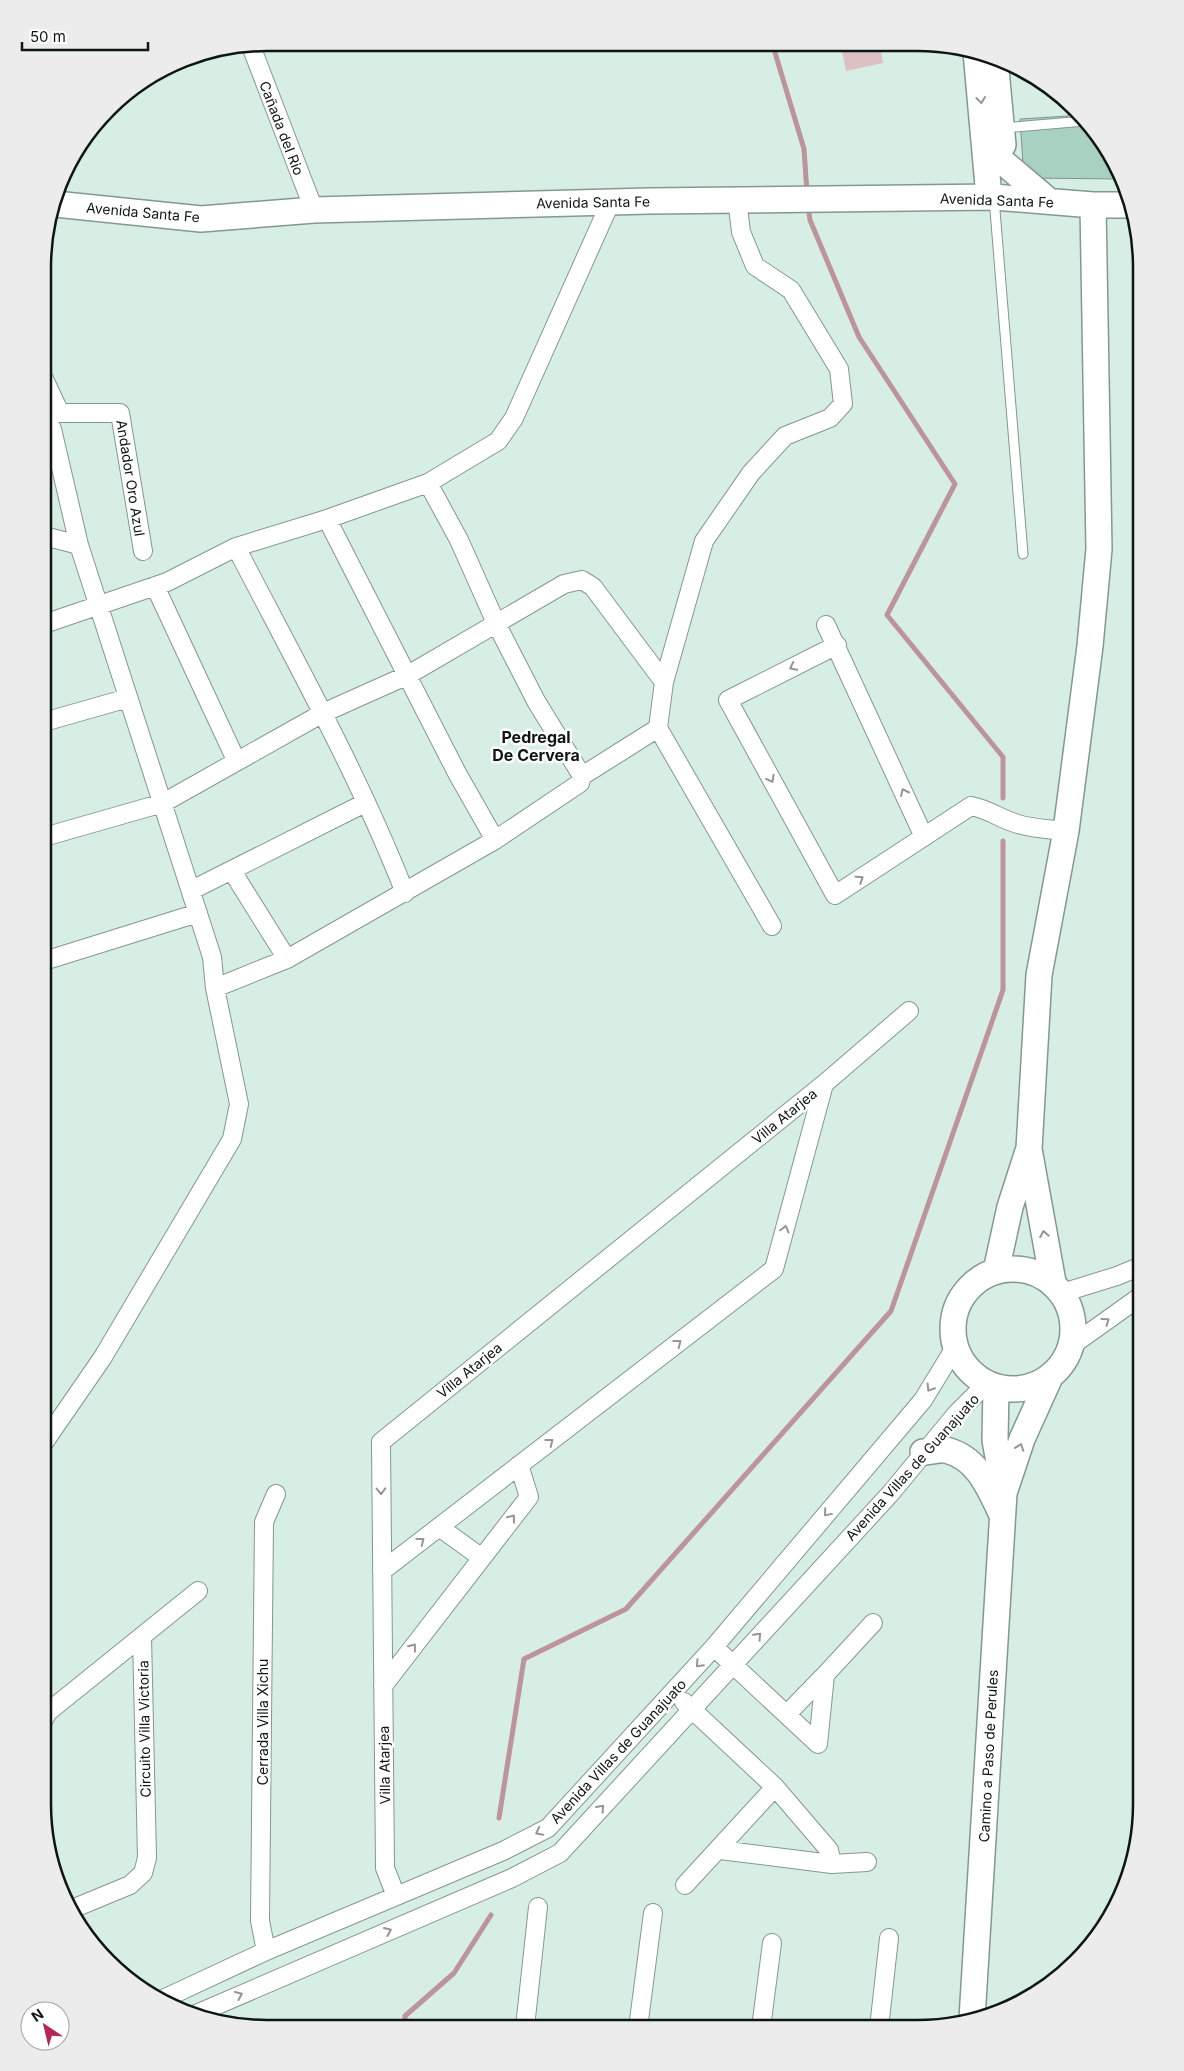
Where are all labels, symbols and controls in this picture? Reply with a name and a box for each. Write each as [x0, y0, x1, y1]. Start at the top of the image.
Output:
scale bar [22, 20, 149, 52]
text: 50 m [30, 27, 66, 46]
street label: Cañada del Rio [256, 79, 308, 177]
one-way arrow [975, 97, 986, 105]
street label: Avenida Santa Fe [940, 190, 1054, 210]
street label: Avenida Santa Fe [536, 193, 650, 211]
street label: Avenida Santa Fe [86, 199, 200, 225]
street label: Andador Oro Azul [113, 419, 149, 537]
one-way arrow [789, 661, 798, 671]
district label: Pedregal De Cervera [492, 727, 580, 765]
one-way arrow [765, 773, 775, 782]
one-way arrow [900, 789, 910, 798]
one-way arrow [854, 876, 863, 885]
street label: Villa Atarjea [748, 1085, 820, 1147]
one-way arrow [779, 1225, 789, 1233]
one-way arrow [1040, 1230, 1050, 1239]
one-way arrow [1100, 1318, 1110, 1327]
street label: Villa Atarjea [433, 1339, 505, 1401]
one-way arrow [672, 1340, 681, 1348]
one-way arrow [927, 1383, 937, 1392]
street label: Avenida Villas de Guanajuato [842, 1390, 982, 1544]
one-way arrow [544, 1439, 553, 1448]
one-way arrow [1014, 1443, 1024, 1451]
one-way arrow [376, 1487, 387, 1495]
one-way arrow [824, 1508, 833, 1517]
one-way arrow [507, 1515, 515, 1524]
one-way arrow [415, 1539, 424, 1547]
one-way arrow [752, 1633, 761, 1642]
one-way arrow [407, 1643, 416, 1653]
one-way arrow [696, 1658, 705, 1667]
street label: Cerrada Villa Xichu [254, 1659, 271, 1785]
street label: Circuito Villa Victoria [134, 1660, 154, 1798]
street label: Camino a Paso de Perules [975, 1669, 1001, 1843]
street label: Avenida Villas de Guanajuato [547, 1675, 689, 1827]
street label: Villa Atarjea [375, 1726, 393, 1804]
one-way arrow [595, 1804, 604, 1813]
one-way arrow [536, 1826, 545, 1836]
one-way arrow [383, 1926, 392, 1937]
one-way arrow [234, 1990, 243, 2001]
north arrow [20, 2001, 70, 2051]
text: N [28, 2005, 47, 2025]

